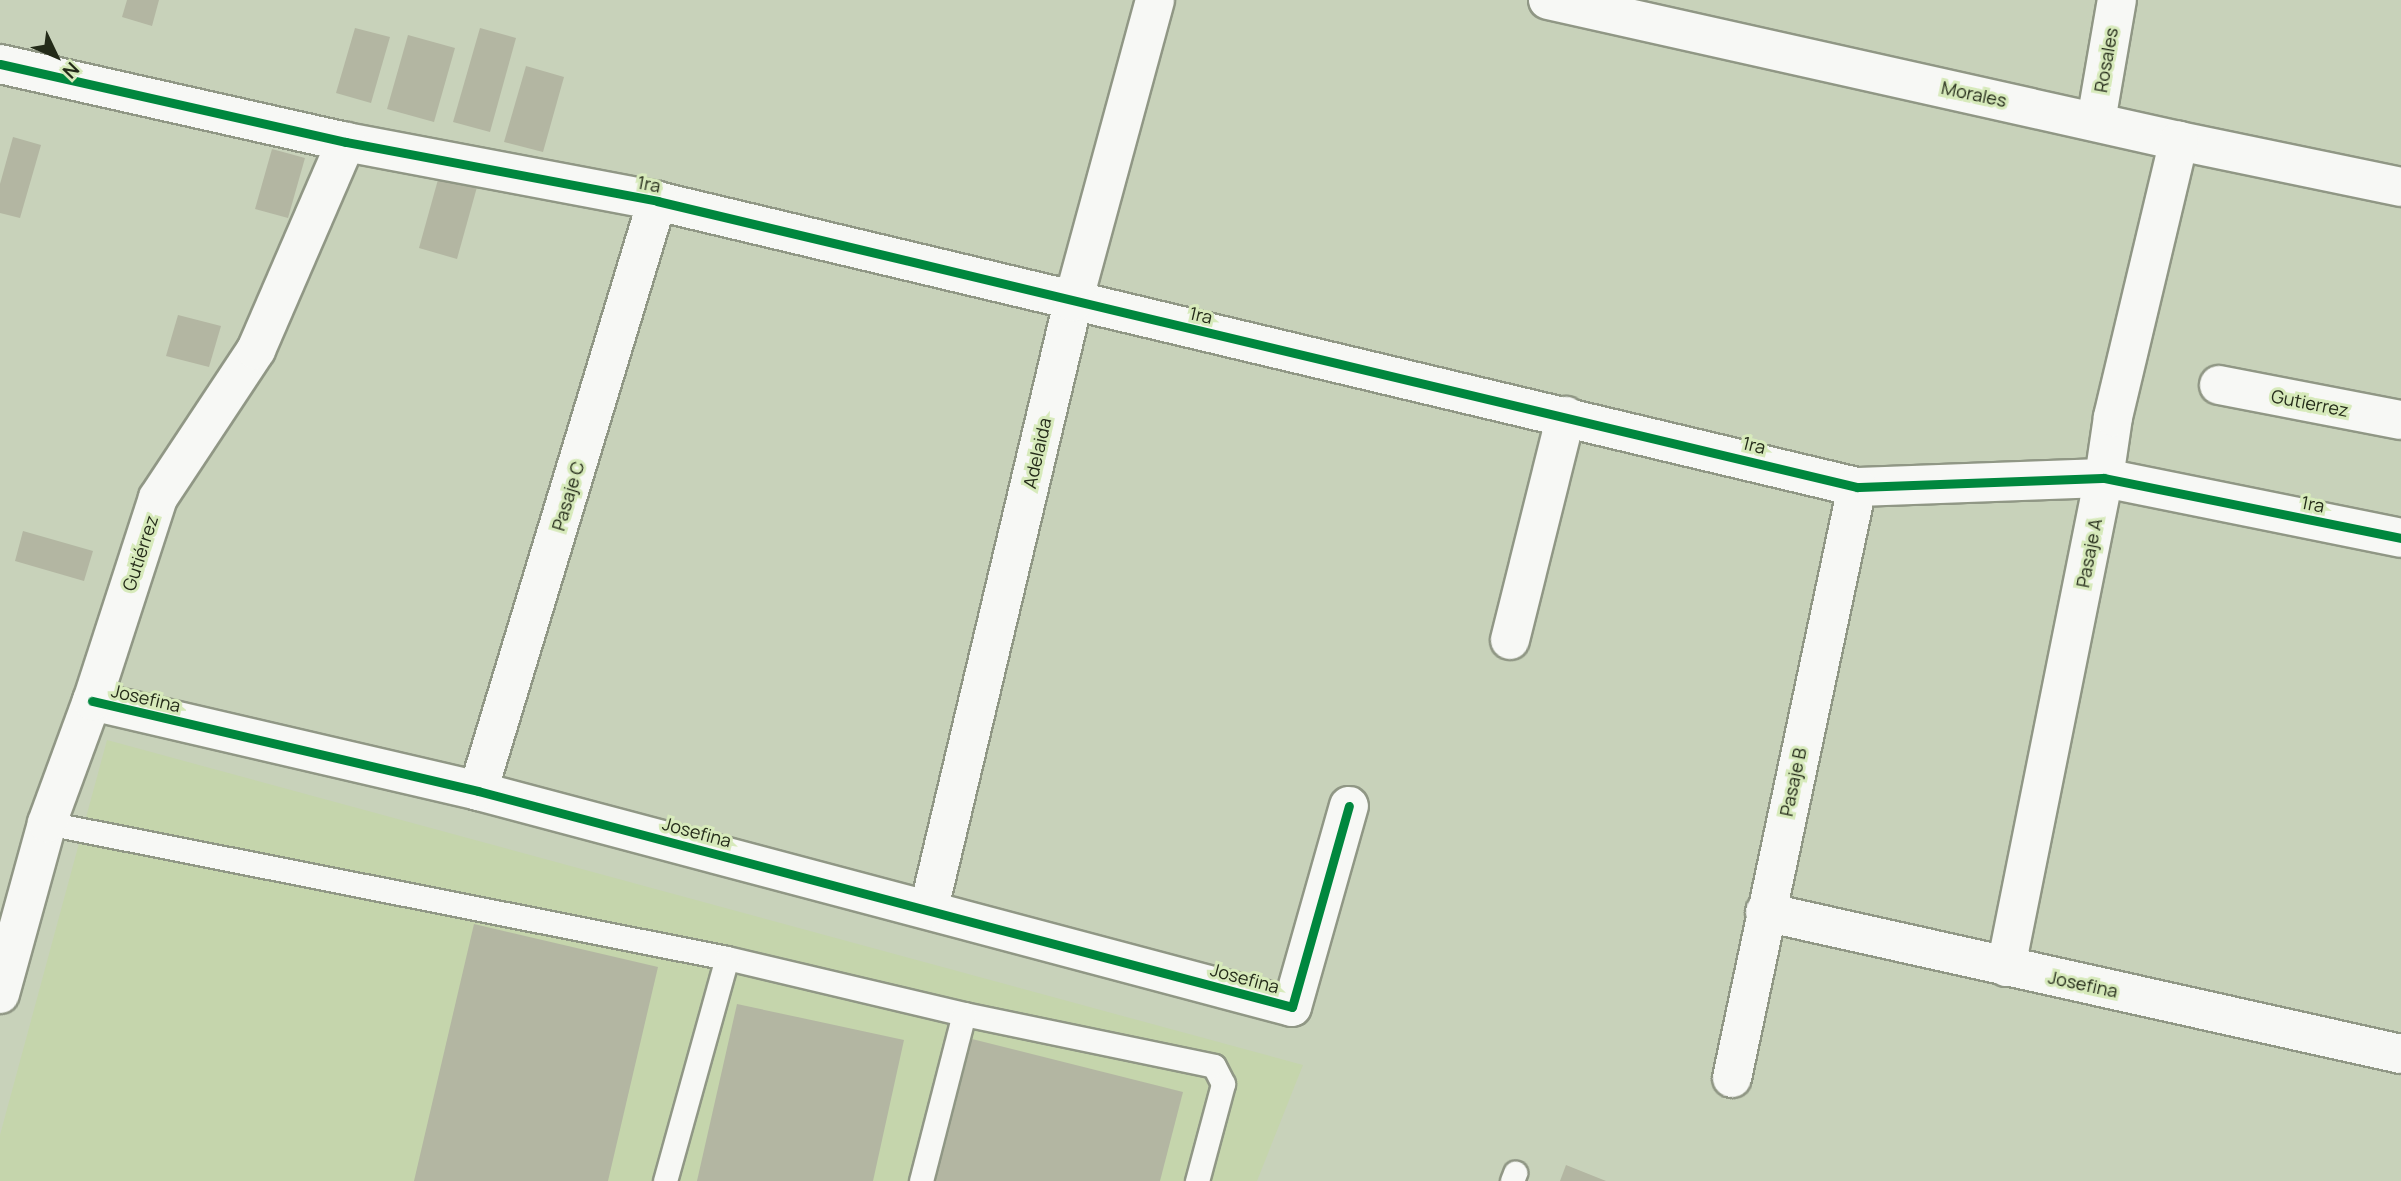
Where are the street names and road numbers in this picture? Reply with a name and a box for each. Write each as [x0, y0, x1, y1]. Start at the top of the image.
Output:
street label: Rosales [2090, 26, 2122, 94]
street label: Morales [1939, 77, 2009, 111]
street label: 1ra [636, 171, 662, 197]
street label: 1ra [1187, 302, 1215, 328]
street label: Gutierrez [2270, 385, 2350, 421]
street label: Adelaida [1018, 416, 1056, 490]
street label: 1ra [1740, 432, 1768, 458]
street label: Pasaje C [547, 459, 589, 533]
street label: 1ra [2300, 491, 2326, 517]
street label: Gutiérrez [118, 512, 162, 594]
street label: Pasaje A [2072, 517, 2106, 589]
street label: Josefina [109, 680, 183, 716]
street label: Pasaje B [1775, 746, 1811, 818]
street label: Josefina [660, 812, 734, 852]
street label: Josefina [1208, 958, 1282, 998]
street label: Josefina [2046, 966, 2120, 1002]

